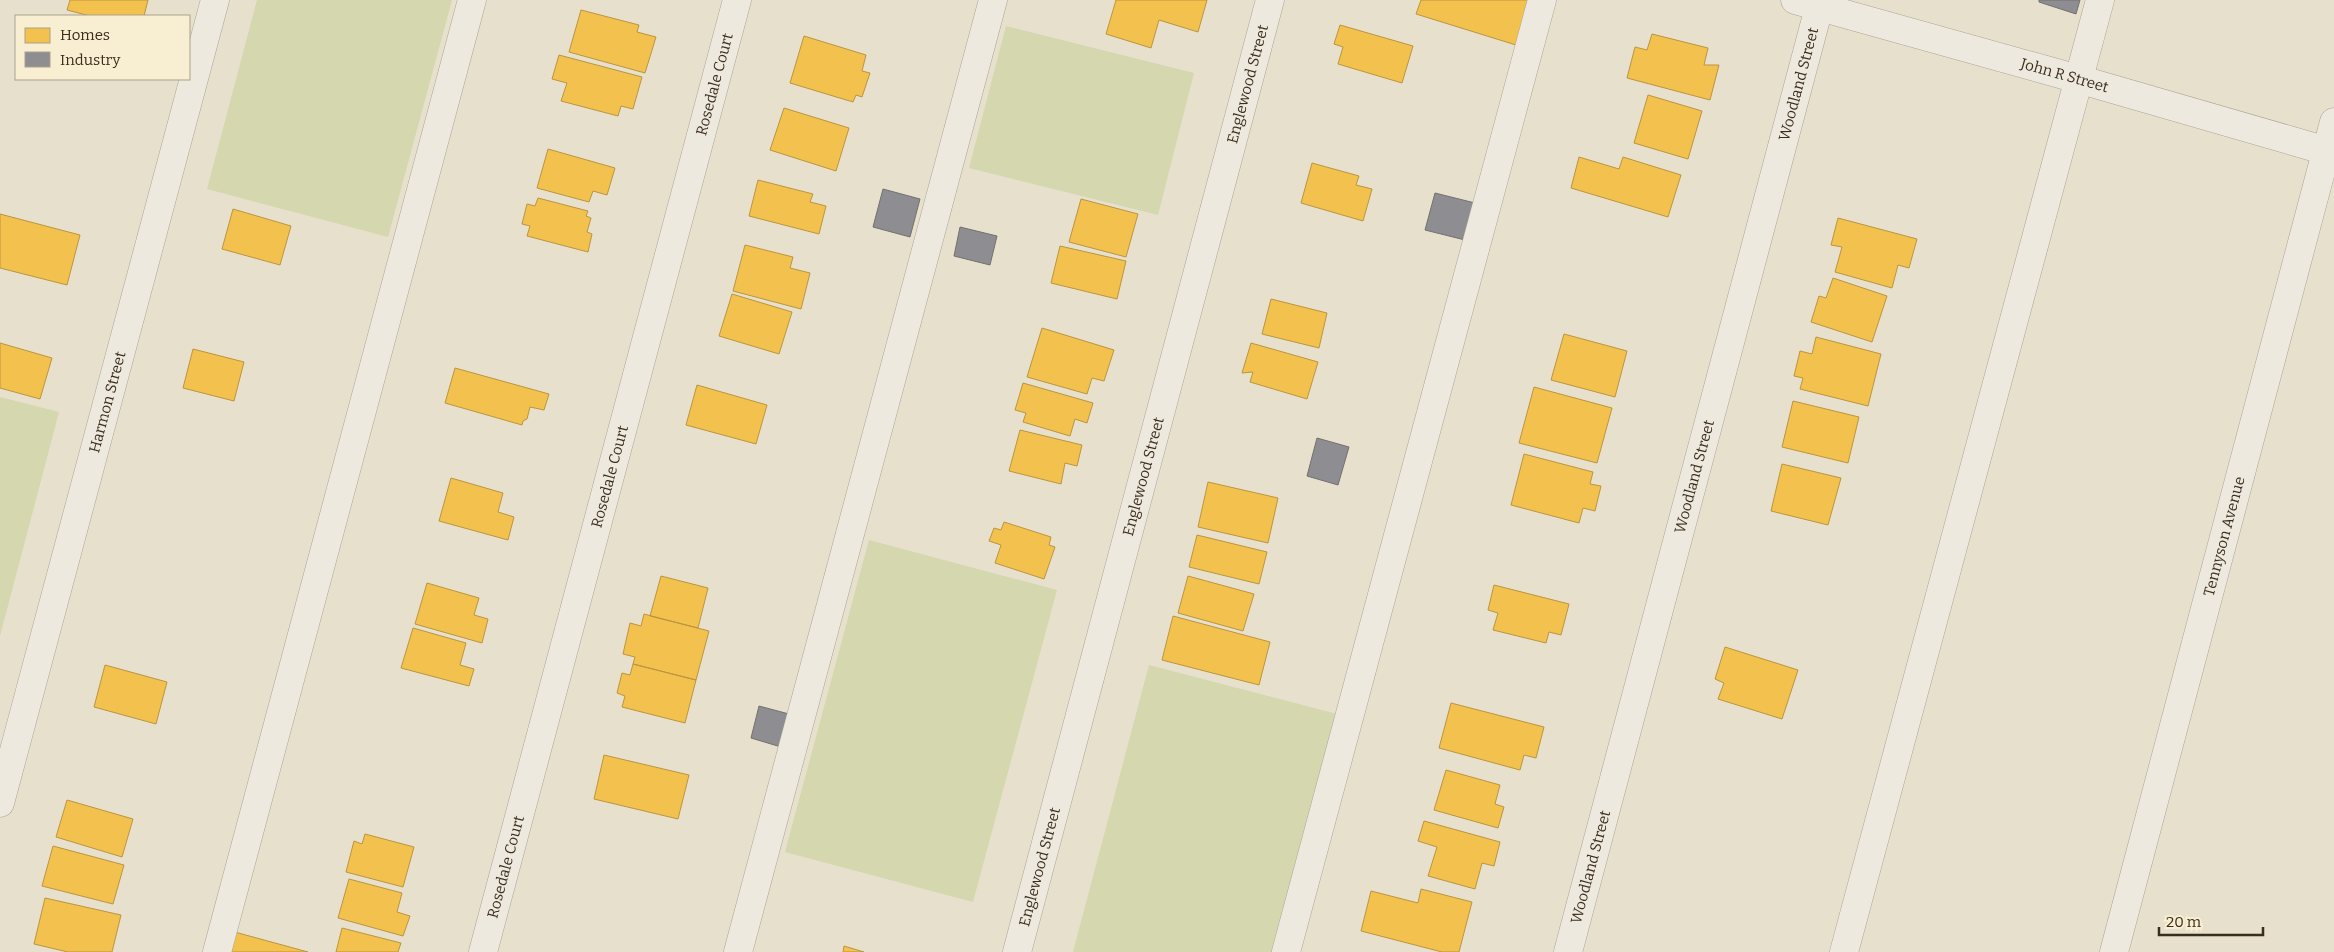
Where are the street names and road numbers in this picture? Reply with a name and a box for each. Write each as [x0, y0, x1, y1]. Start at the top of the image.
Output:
street label: Englewood Street [1223, 22, 1272, 146]
street label: Woodland Street [1775, 25, 1822, 143]
street label: Rosedale Court [692, 31, 737, 138]
street label: John R Street [2018, 54, 2111, 97]
street label: Harmon Street [85, 349, 130, 455]
street label: Englewood Street [1119, 414, 1168, 538]
street label: Woodland Street [1671, 417, 1718, 535]
street label: Rosedale Court [588, 423, 632, 530]
street label: Tennyson Avenue [2200, 474, 2249, 598]
street label: Englewood Street [1015, 805, 1064, 928]
street label: Woodland Street [1567, 808, 1614, 926]
street label: Rosedale Court [483, 813, 528, 920]

